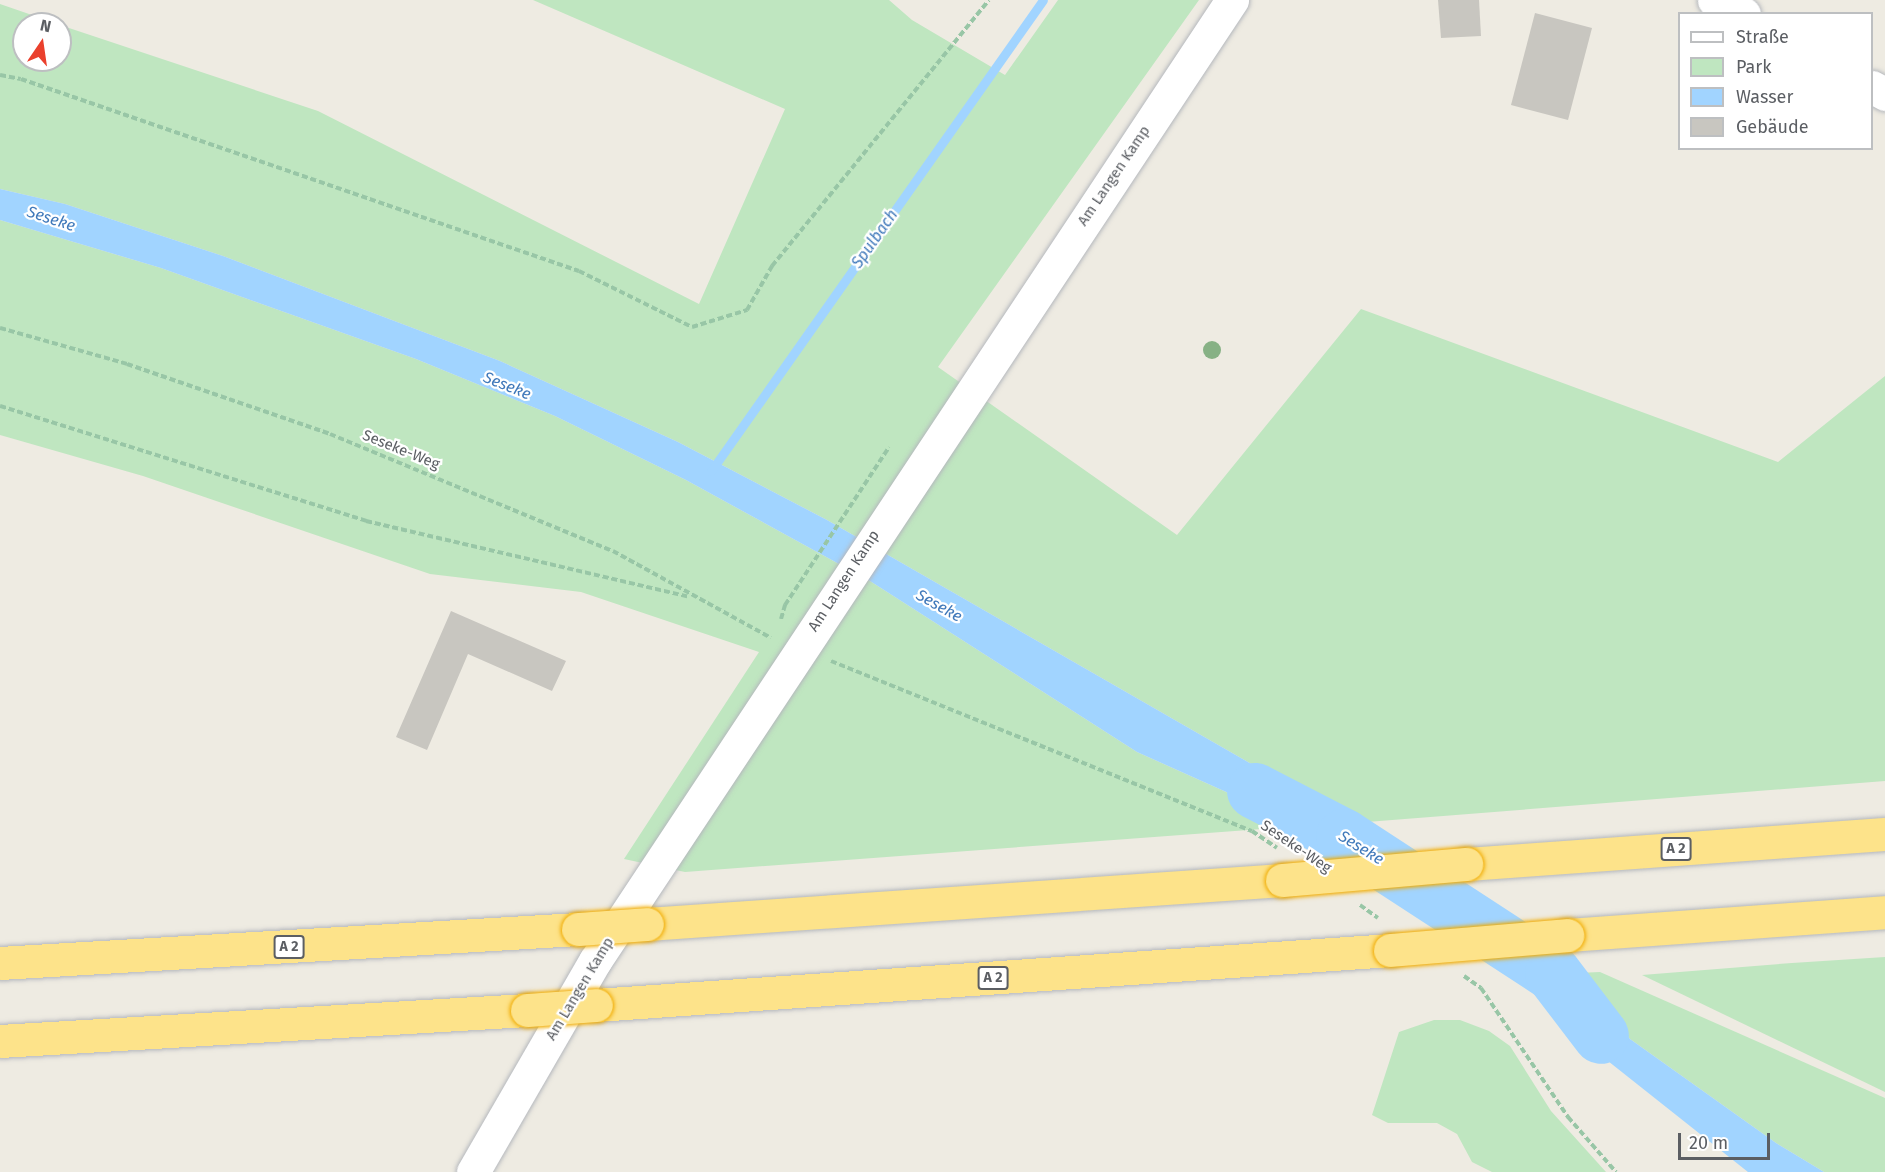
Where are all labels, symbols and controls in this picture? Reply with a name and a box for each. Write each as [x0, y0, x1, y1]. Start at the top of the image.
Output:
north arrow [12, 12, 72, 72]
legend [1678, 12, 1873, 150]
text: N [38, 15, 53, 36]
text: Straße [1736, 26, 1789, 48]
text: Park [1736, 56, 1771, 78]
text: Wasser [1736, 86, 1793, 108]
text: Gebäude [1736, 116, 1809, 138]
street label: Am Langen Kamp [1074, 123, 1154, 229]
water label: Seseke [24, 202, 78, 236]
water label: Spulbach [848, 206, 902, 272]
water label: Seseke [480, 368, 534, 404]
street label: Seseke-Weg [360, 426, 442, 474]
street label: Am Langen Kamp [805, 527, 883, 635]
water label: Seseke [913, 586, 965, 626]
street label: Seseke-Weg [1257, 817, 1335, 877]
water label: Seseke [1335, 827, 1387, 869]
road number: A 2 [1660, 838, 1692, 860]
street label: Am Langen Kamp [542, 934, 618, 1044]
road number: A 2 [272, 936, 306, 958]
road number: A 2 [976, 967, 1010, 989]
scale bar [1681, 1121, 1772, 1159]
text: 20 m [1689, 1132, 1728, 1154]

